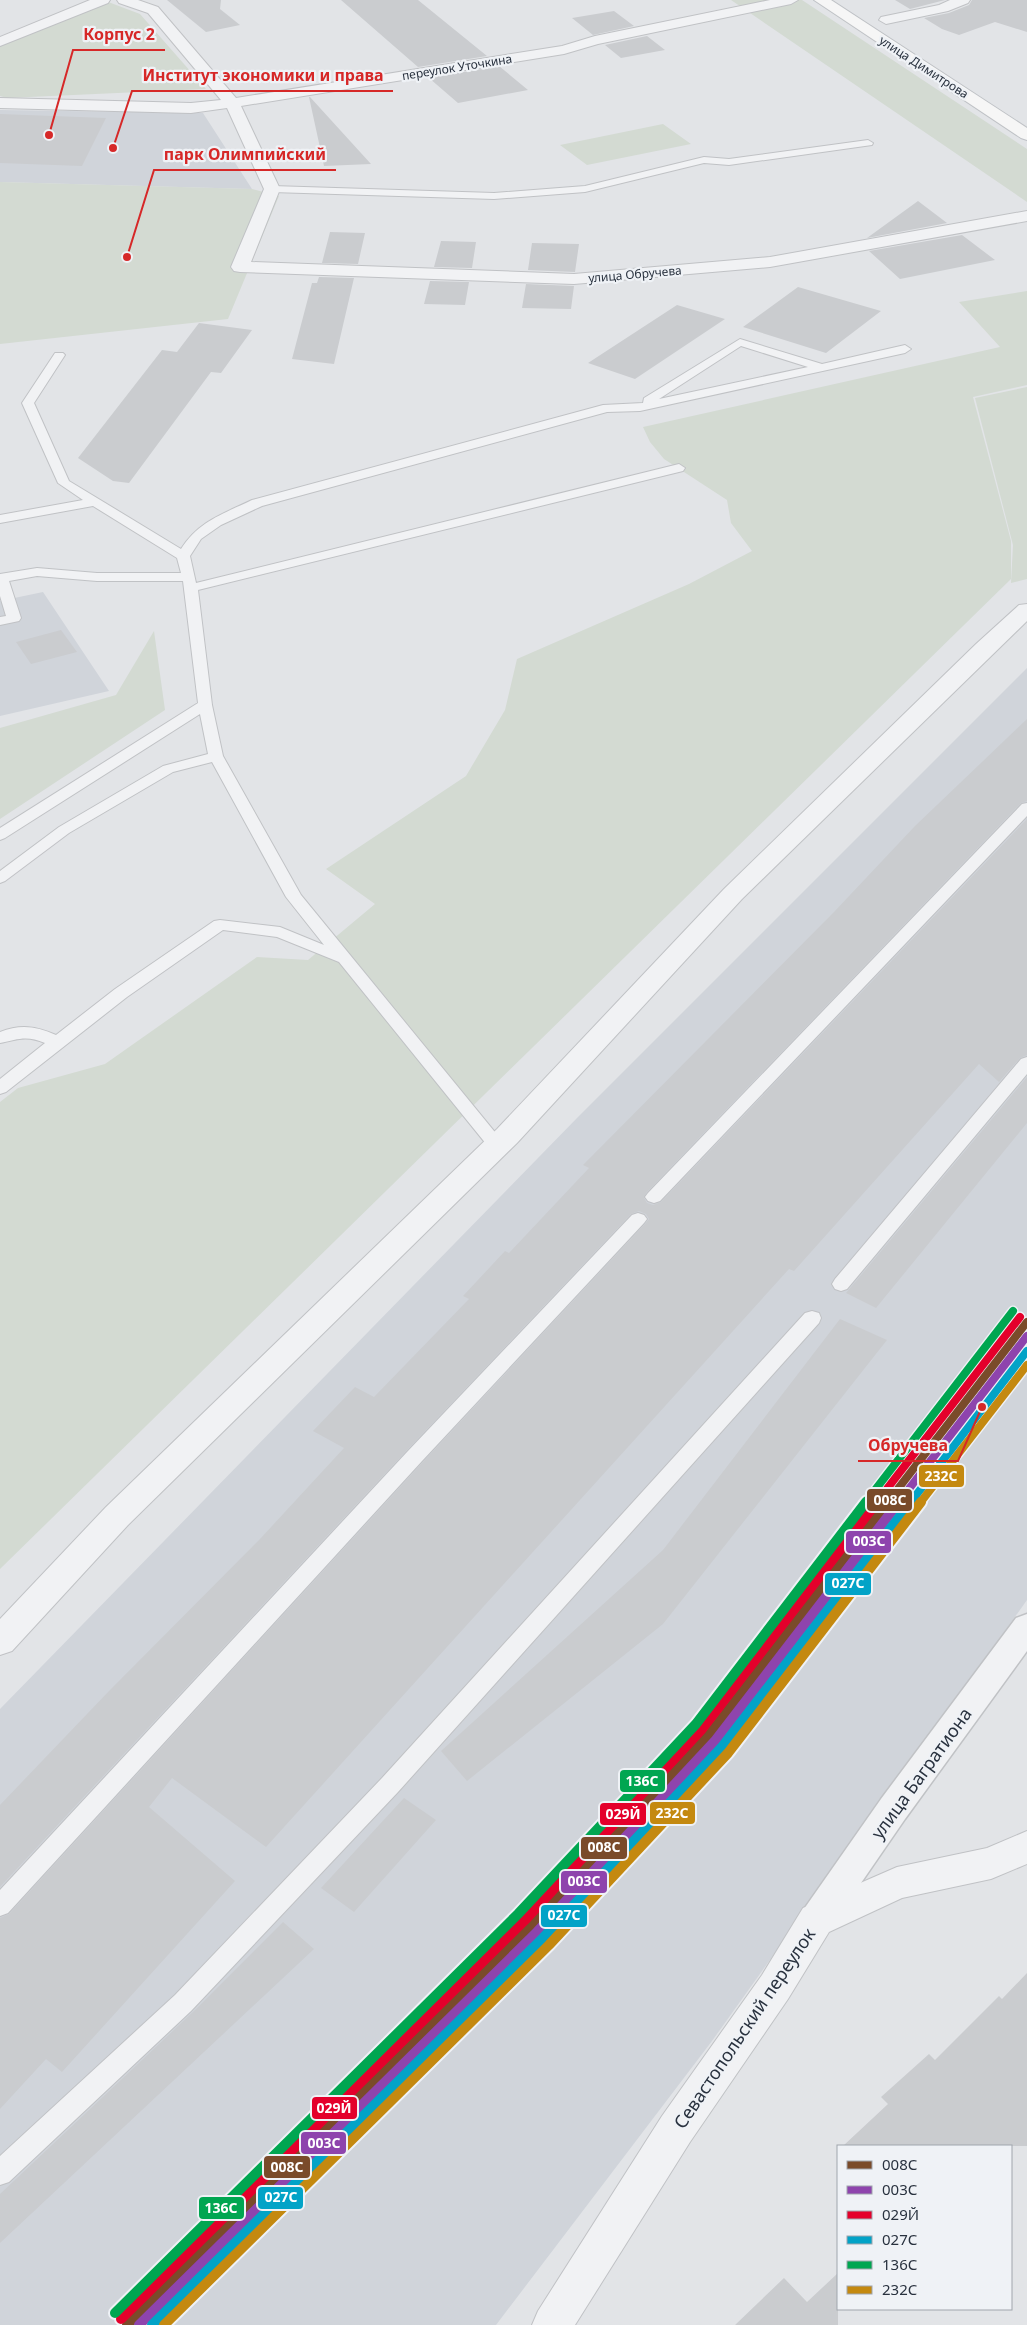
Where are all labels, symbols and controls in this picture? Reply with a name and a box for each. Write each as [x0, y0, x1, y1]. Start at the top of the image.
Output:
callout: Корпус 2 [73, 19, 165, 50]
text: Корпус 2 [83, 23, 155, 45]
street label: улица Димитрова [876, 32, 972, 102]
street label: переулок Уточкина [401, 50, 513, 84]
callout: Институт экономики и права [132, 60, 393, 91]
text: Институт экономики и права [142, 64, 384, 86]
callout: парк Олимпийский [154, 139, 336, 170]
text: парк Олимпийский [164, 143, 326, 165]
street label: улица Обручева [588, 261, 682, 287]
callout: Обручева [858, 1430, 958, 1461]
text: Обручева [868, 1434, 948, 1456]
line badge: 232C [918, 1464, 965, 1488]
text: 232C [924, 1466, 958, 1485]
line badge: 008С [866, 1488, 913, 1512]
text: 008С [873, 1490, 907, 1509]
line badge: 003С [845, 1530, 892, 1554]
text: 003С [852, 1531, 886, 1550]
line badge: 027С [824, 1572, 872, 1596]
text: 027С [831, 1573, 865, 1592]
street label: улица Багратиона [865, 1703, 977, 1843]
line badge: 136С [619, 1769, 666, 1793]
text: 136С [625, 1771, 659, 1790]
line badge: 232C [649, 1801, 696, 1825]
line badge: 029Й [599, 1802, 647, 1826]
text: 232C [655, 1803, 689, 1822]
text: 029Й [605, 1804, 641, 1823]
line badge: 008С [580, 1836, 628, 1860]
text: 008С [587, 1837, 621, 1856]
line badge: 003С [560, 1870, 608, 1894]
text: 003С [567, 1871, 601, 1890]
line badge: 027С [540, 1904, 588, 1928]
text: 027С [547, 1905, 581, 1924]
street label: Севастопольский переулок [668, 1923, 820, 2133]
line badge: 029Й [311, 2096, 358, 2120]
text: 029Й [316, 2098, 352, 2117]
line badge: 003С [300, 2131, 347, 2155]
text: 003С [307, 2133, 341, 2152]
legend [837, 2145, 1012, 2310]
text: 008С [882, 2154, 917, 2174]
line badge: 008С [263, 2155, 311, 2179]
text: 008С [270, 2157, 304, 2176]
text: 003С [882, 2179, 917, 2199]
line badge: 027С [257, 2186, 304, 2210]
text: 027С [264, 2187, 298, 2206]
line badge: 136С [198, 2196, 245, 2220]
text: 136С [204, 2198, 238, 2217]
text: 029Й [882, 2204, 919, 2224]
text: 027С [882, 2229, 917, 2249]
text: 136С [882, 2254, 917, 2274]
text: 232C [882, 2279, 918, 2299]

